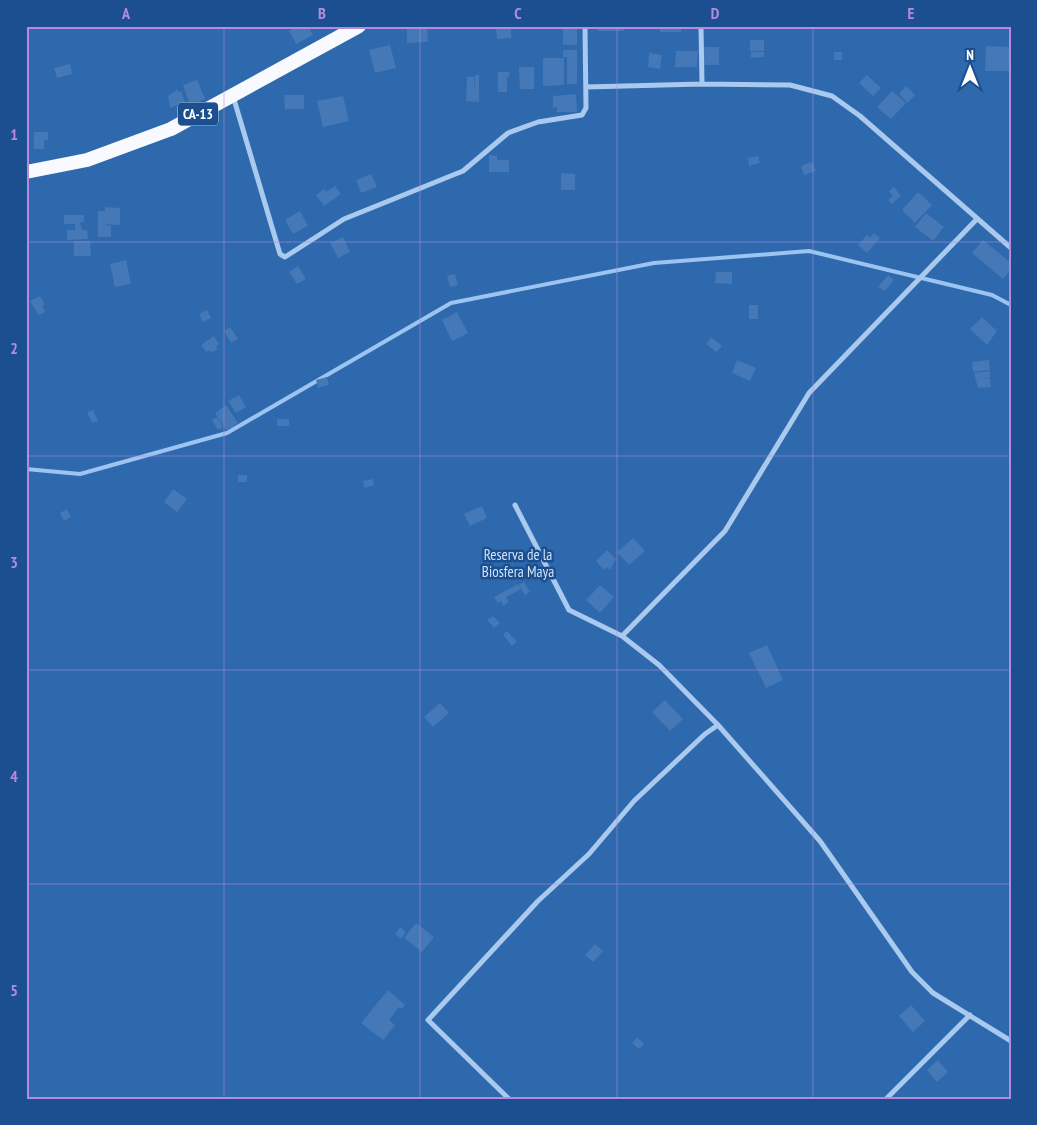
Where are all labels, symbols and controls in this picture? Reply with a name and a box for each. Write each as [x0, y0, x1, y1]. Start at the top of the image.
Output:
text: A [121, 3, 131, 23]
text: B [318, 3, 326, 23]
text: C [514, 3, 522, 23]
text: D [711, 3, 720, 23]
text: E [908, 3, 915, 23]
north arrow [944, 42, 994, 92]
text: N [966, 46, 974, 64]
road number: CA-13 [178, 102, 218, 126]
text: 1 [10, 124, 18, 144]
text: 2 [10, 338, 18, 358]
park label: Reserva de la Biosfera Maya [482, 545, 554, 581]
text: 3 [10, 552, 18, 572]
text: 4 [10, 766, 18, 786]
text: 5 [10, 980, 18, 1000]

